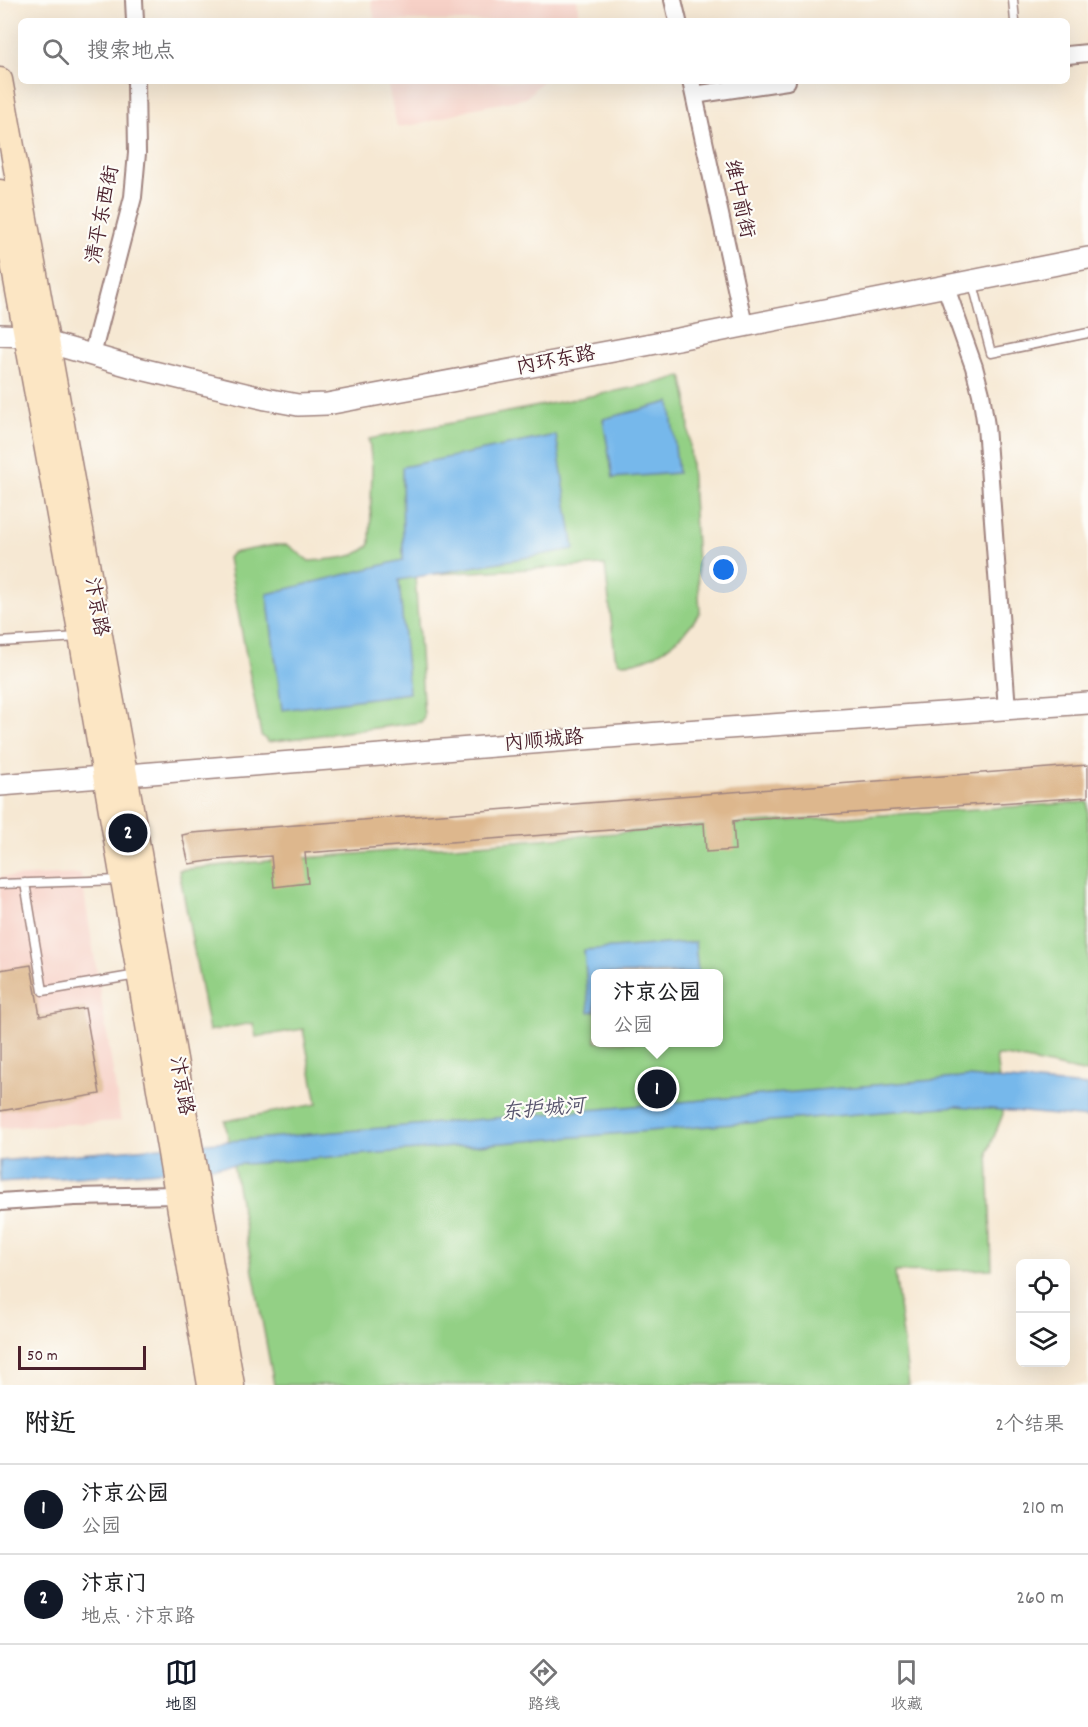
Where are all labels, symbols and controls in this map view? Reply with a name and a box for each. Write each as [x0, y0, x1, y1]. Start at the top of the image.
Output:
search box [18, 18, 1070, 84]
icon: search [39, 35, 72, 68]
text: 搜索地点 [87, 37, 175, 68]
street label: 维中前街 [716, 157, 760, 241]
street label: 清平东西街 [81, 163, 127, 267]
street label: 内环东路 [514, 340, 599, 383]
your location [709, 555, 738, 584]
street label: 汴京路 [76, 575, 114, 640]
street label: 内顺城路 [503, 724, 586, 759]
pin: 2 [108, 810, 148, 856]
popup [591, 969, 723, 1047]
text: 汴京公园 [613, 979, 701, 1010]
text: 公园 [613, 1013, 653, 1041]
street label: 汴京路 [161, 1054, 199, 1119]
pin: 1 [638, 1066, 676, 1112]
water label: 东护城河 [500, 1092, 589, 1130]
map controls [1016, 1259, 1070, 1367]
button: locate [1016, 1259, 1070, 1313]
button: layers [1016, 1313, 1070, 1367]
scale bar [18, 1343, 146, 1370]
text: 50 m [27, 1345, 58, 1368]
text: 附近 [24, 1407, 76, 1444]
text: 2个结果 [995, 1412, 1064, 1440]
text: 汴京公园 [81, 1480, 169, 1511]
text: 1 [41, 1495, 46, 1523]
text: 210 m [1022, 1495, 1064, 1523]
text: 公园 [81, 1514, 121, 1542]
text: 汴京门 [81, 1570, 147, 1601]
text: 2 [39, 1585, 48, 1613]
text: 260 m [1016, 1585, 1064, 1613]
text: 地点 · 汴京路 [81, 1604, 195, 1632]
tab: 地图 [165, 1656, 198, 1717]
tab: 路线 [527, 1656, 560, 1717]
tab: 收藏 [890, 1656, 923, 1717]

